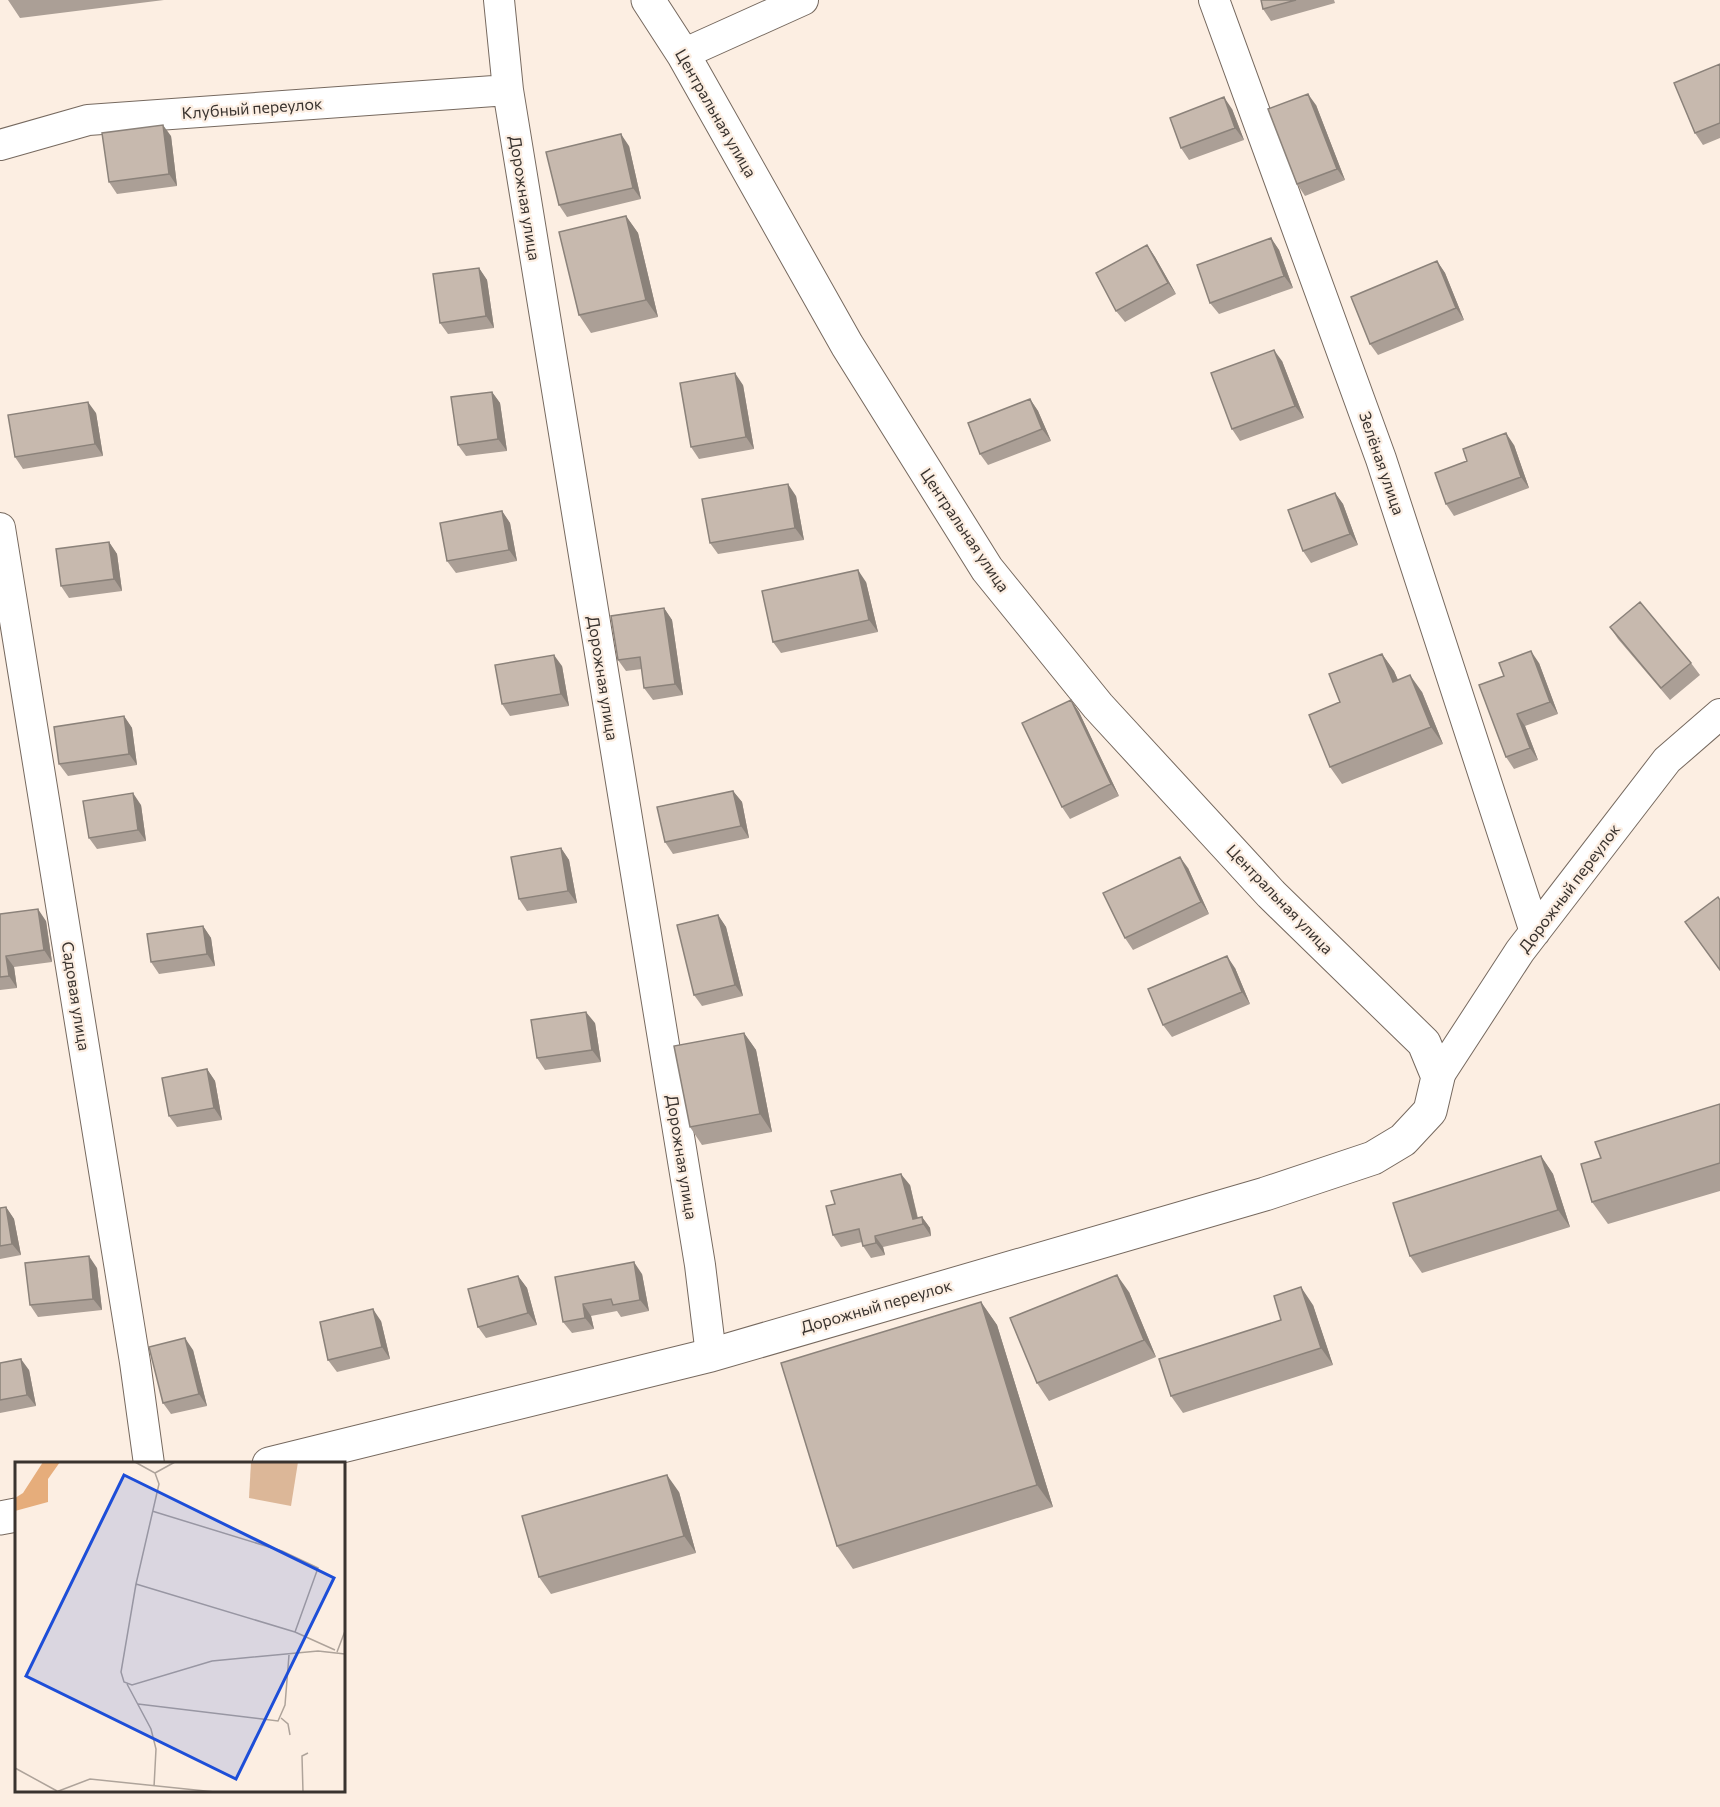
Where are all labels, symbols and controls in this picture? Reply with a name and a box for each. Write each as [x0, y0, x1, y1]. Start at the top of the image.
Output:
street label: Центральная улица [672, 45, 761, 180]
street label: Клубный переулок [181, 93, 323, 122]
street label: Дорожная улица [506, 134, 545, 262]
street label: Зелёная улица [1356, 409, 1409, 517]
street label: Центральная улица [917, 464, 1014, 595]
street label: Дорожная улица [584, 614, 623, 742]
street label: Дорожный переулок [1514, 819, 1624, 956]
street label: Центральная улица [1223, 840, 1338, 957]
street label: Садовая улица [58, 940, 94, 1052]
street label: Дорожная улица [663, 1093, 702, 1221]
street label: Дорожный переулок [798, 1275, 954, 1336]
inset map [15, 1462, 345, 1792]

